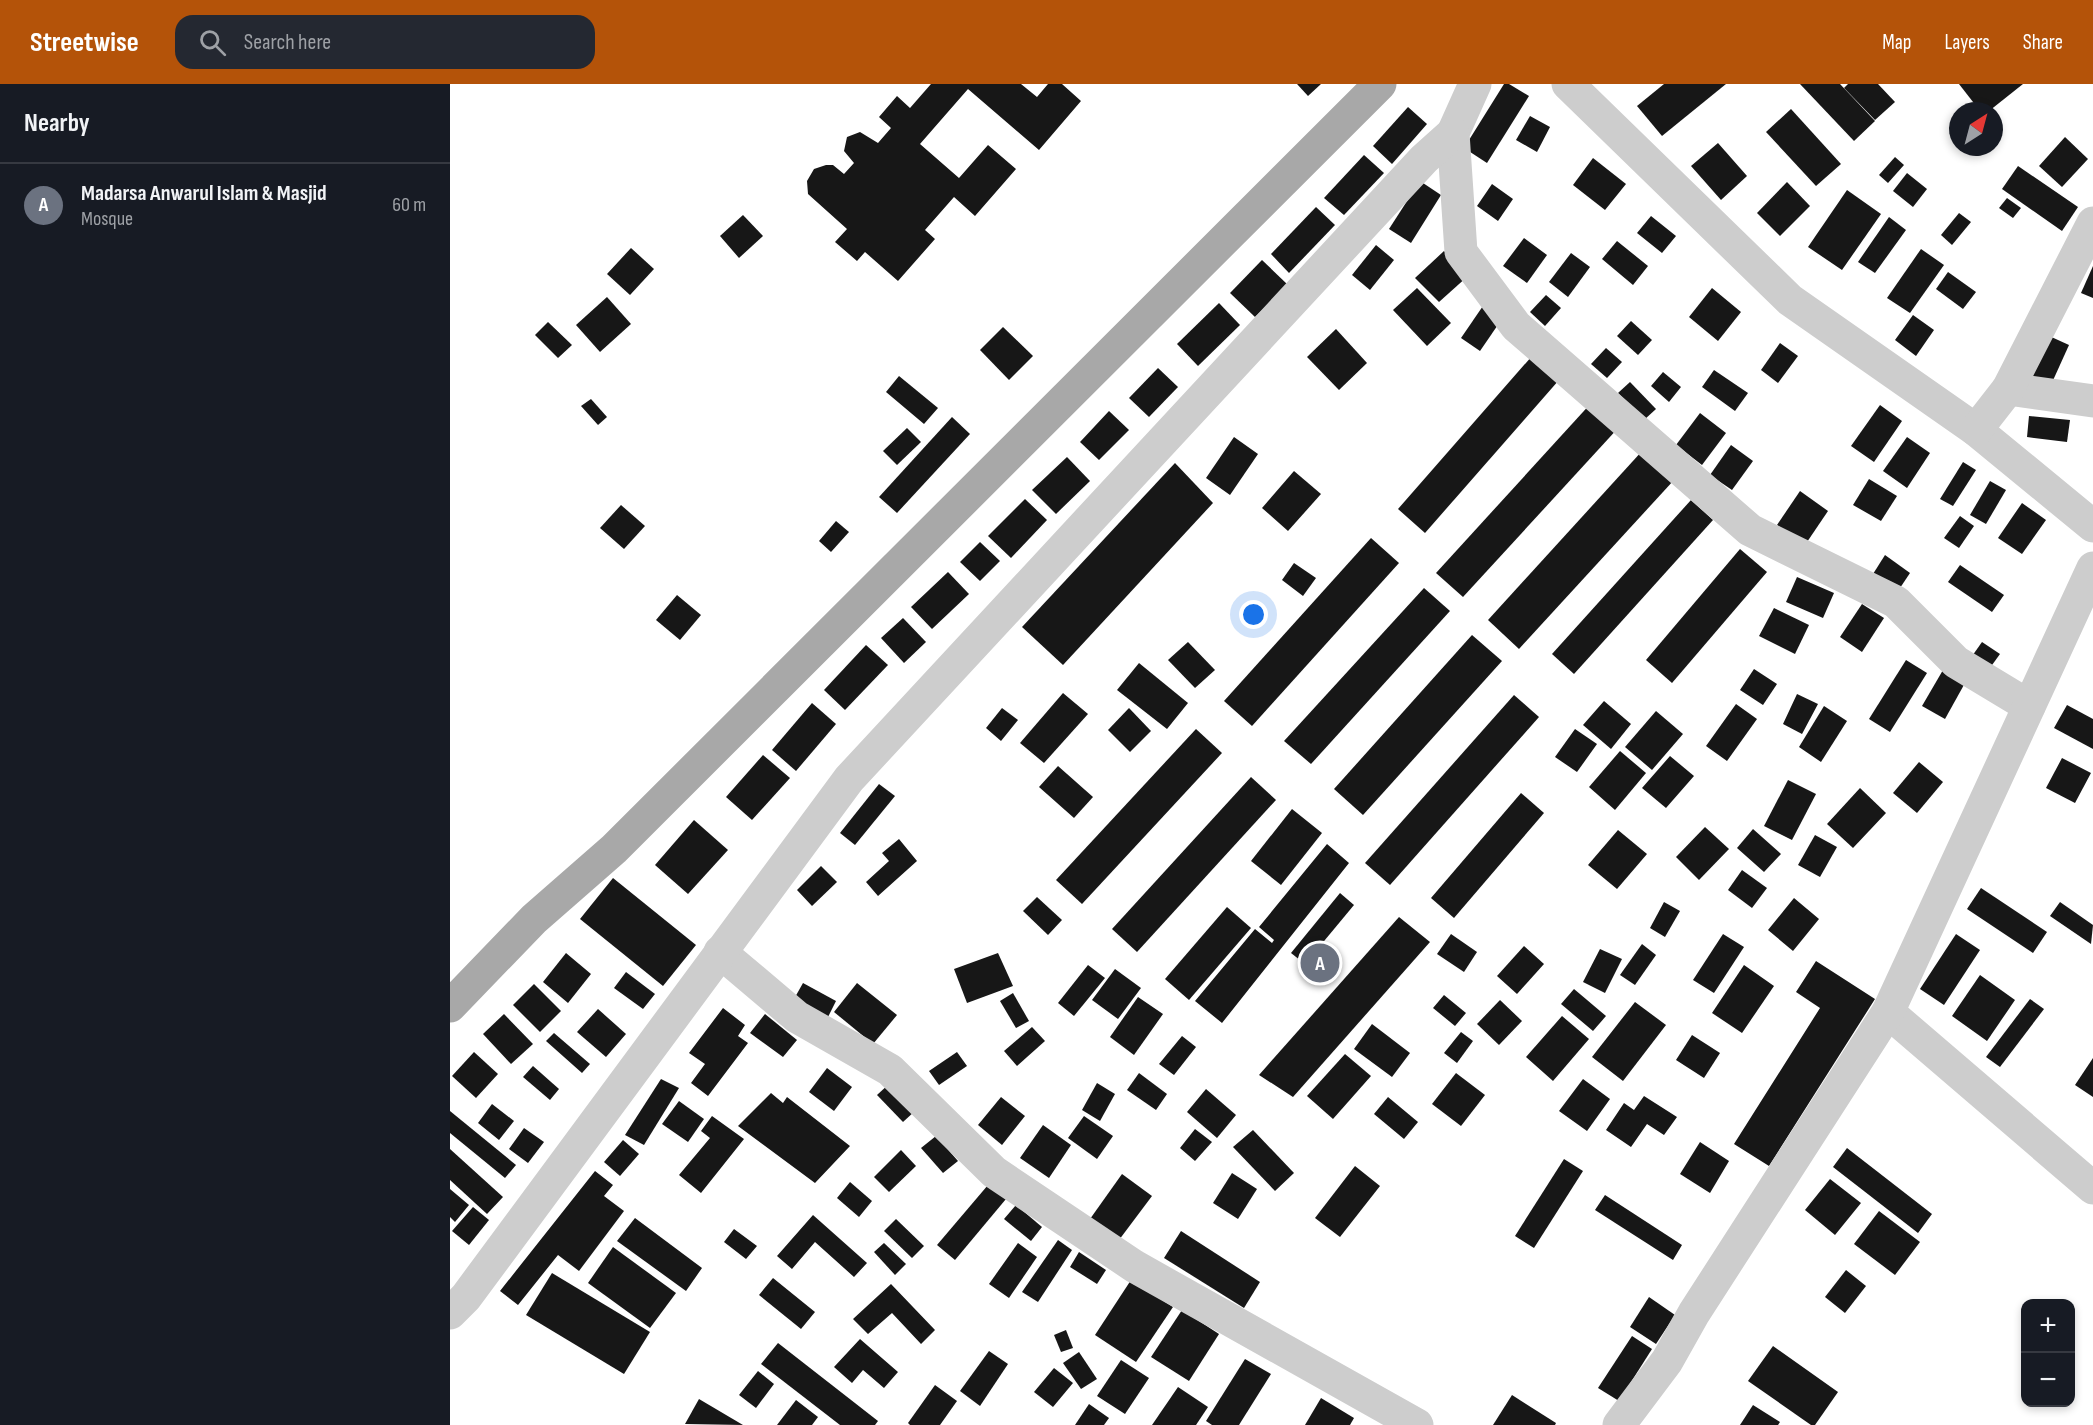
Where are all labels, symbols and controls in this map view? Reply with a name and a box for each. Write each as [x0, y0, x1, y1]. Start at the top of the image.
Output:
search box [175, 15, 595, 69]
text: Streetwise [30, 26, 139, 59]
icon: search [196, 26, 229, 59]
text: Search here [244, 29, 331, 56]
text: Map [1882, 30, 1911, 55]
text: Layers [1944, 30, 1990, 55]
text: Share [2023, 30, 2063, 55]
north arrow [1949, 102, 2003, 156]
text: Nearby [24, 108, 90, 139]
text: Madarsa Anwarul Islam & Masjid [81, 180, 327, 207]
text: A [39, 193, 48, 217]
text: 60 m [392, 193, 426, 217]
text: Mosque [81, 207, 133, 231]
your location [1239, 600, 1268, 629]
pin: A [1300, 940, 1340, 986]
map controls [2021, 1299, 2075, 1407]
button: + [2021, 1299, 2075, 1353]
button: − [2021, 1353, 2075, 1407]

